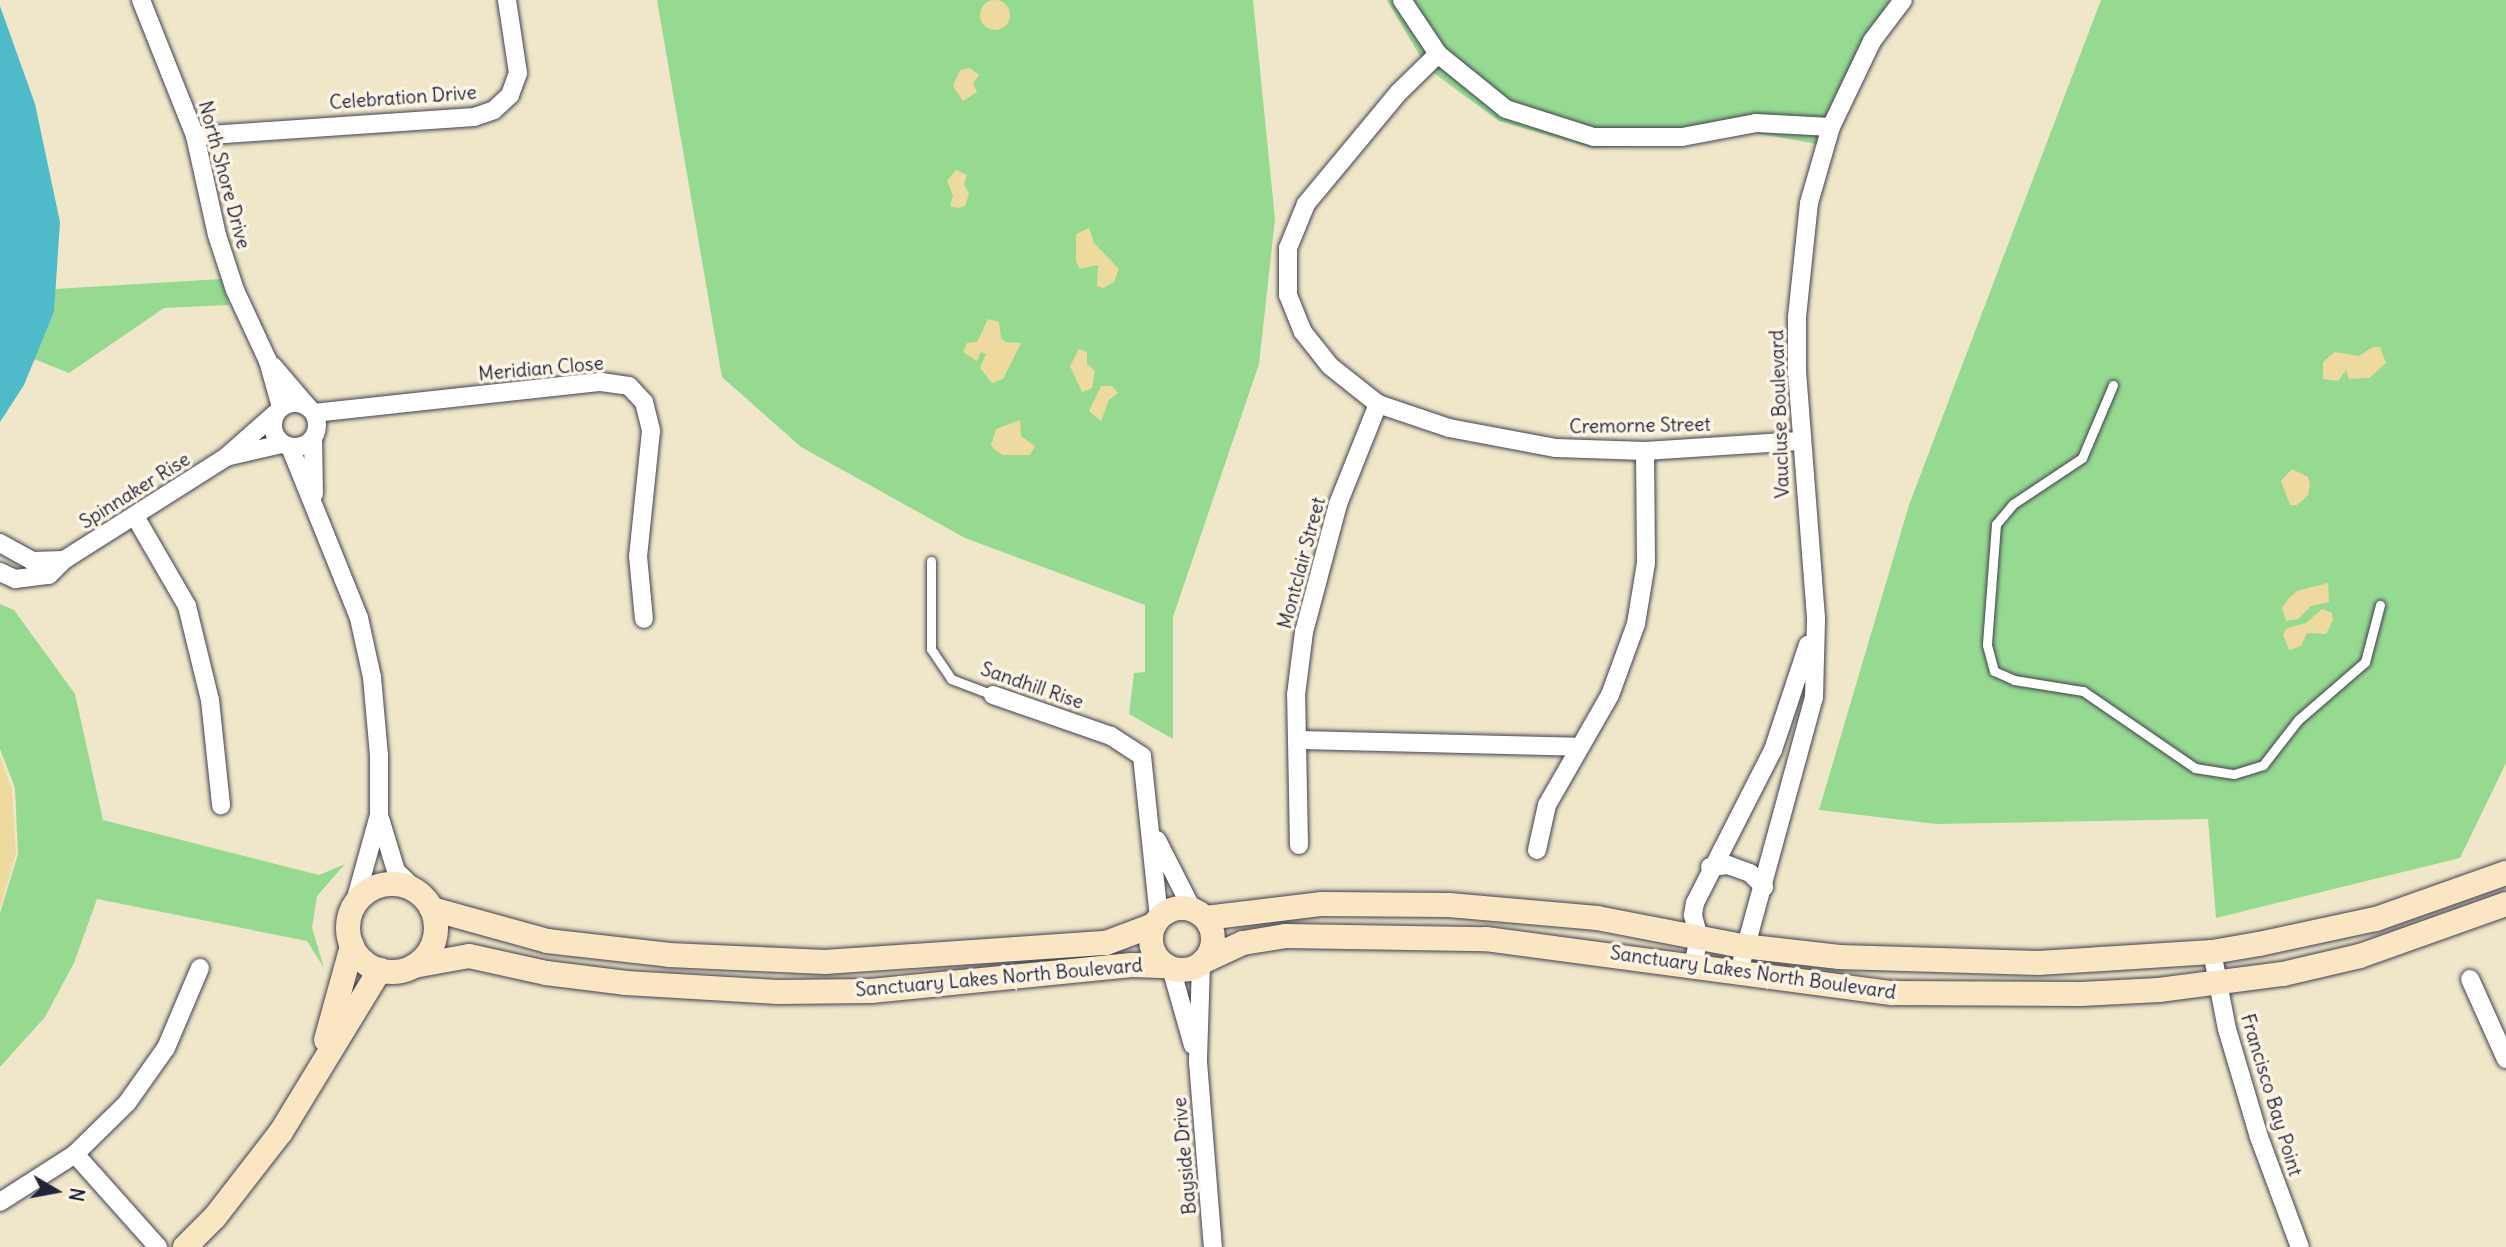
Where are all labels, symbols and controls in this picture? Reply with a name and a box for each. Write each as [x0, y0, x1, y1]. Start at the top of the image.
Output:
street label: Celebration Drive [329, 81, 477, 115]
street label: North Shore Drive [193, 98, 255, 252]
street label: Vaucluse Boulevard [1766, 329, 1794, 499]
street label: Meridian Close [477, 352, 605, 386]
street label: Cremorne Street [1569, 413, 1711, 439]
street label: Spinnaker Rise [76, 448, 194, 534]
street label: Montclair Street [1273, 495, 1331, 631]
street label: Sandhill Rise [978, 658, 1086, 714]
street label: Sanctuary Lakes North Boulevard [1609, 942, 1897, 1004]
street label: Sanctuary Lakes North Boulevard [855, 954, 1143, 1002]
street label: Francisco Bay Point [2235, 1011, 2307, 1179]
street label: Bayside Drive [1169, 1096, 1201, 1216]
north arrow [21, 1156, 91, 1226]
text: N [64, 1186, 90, 1203]

